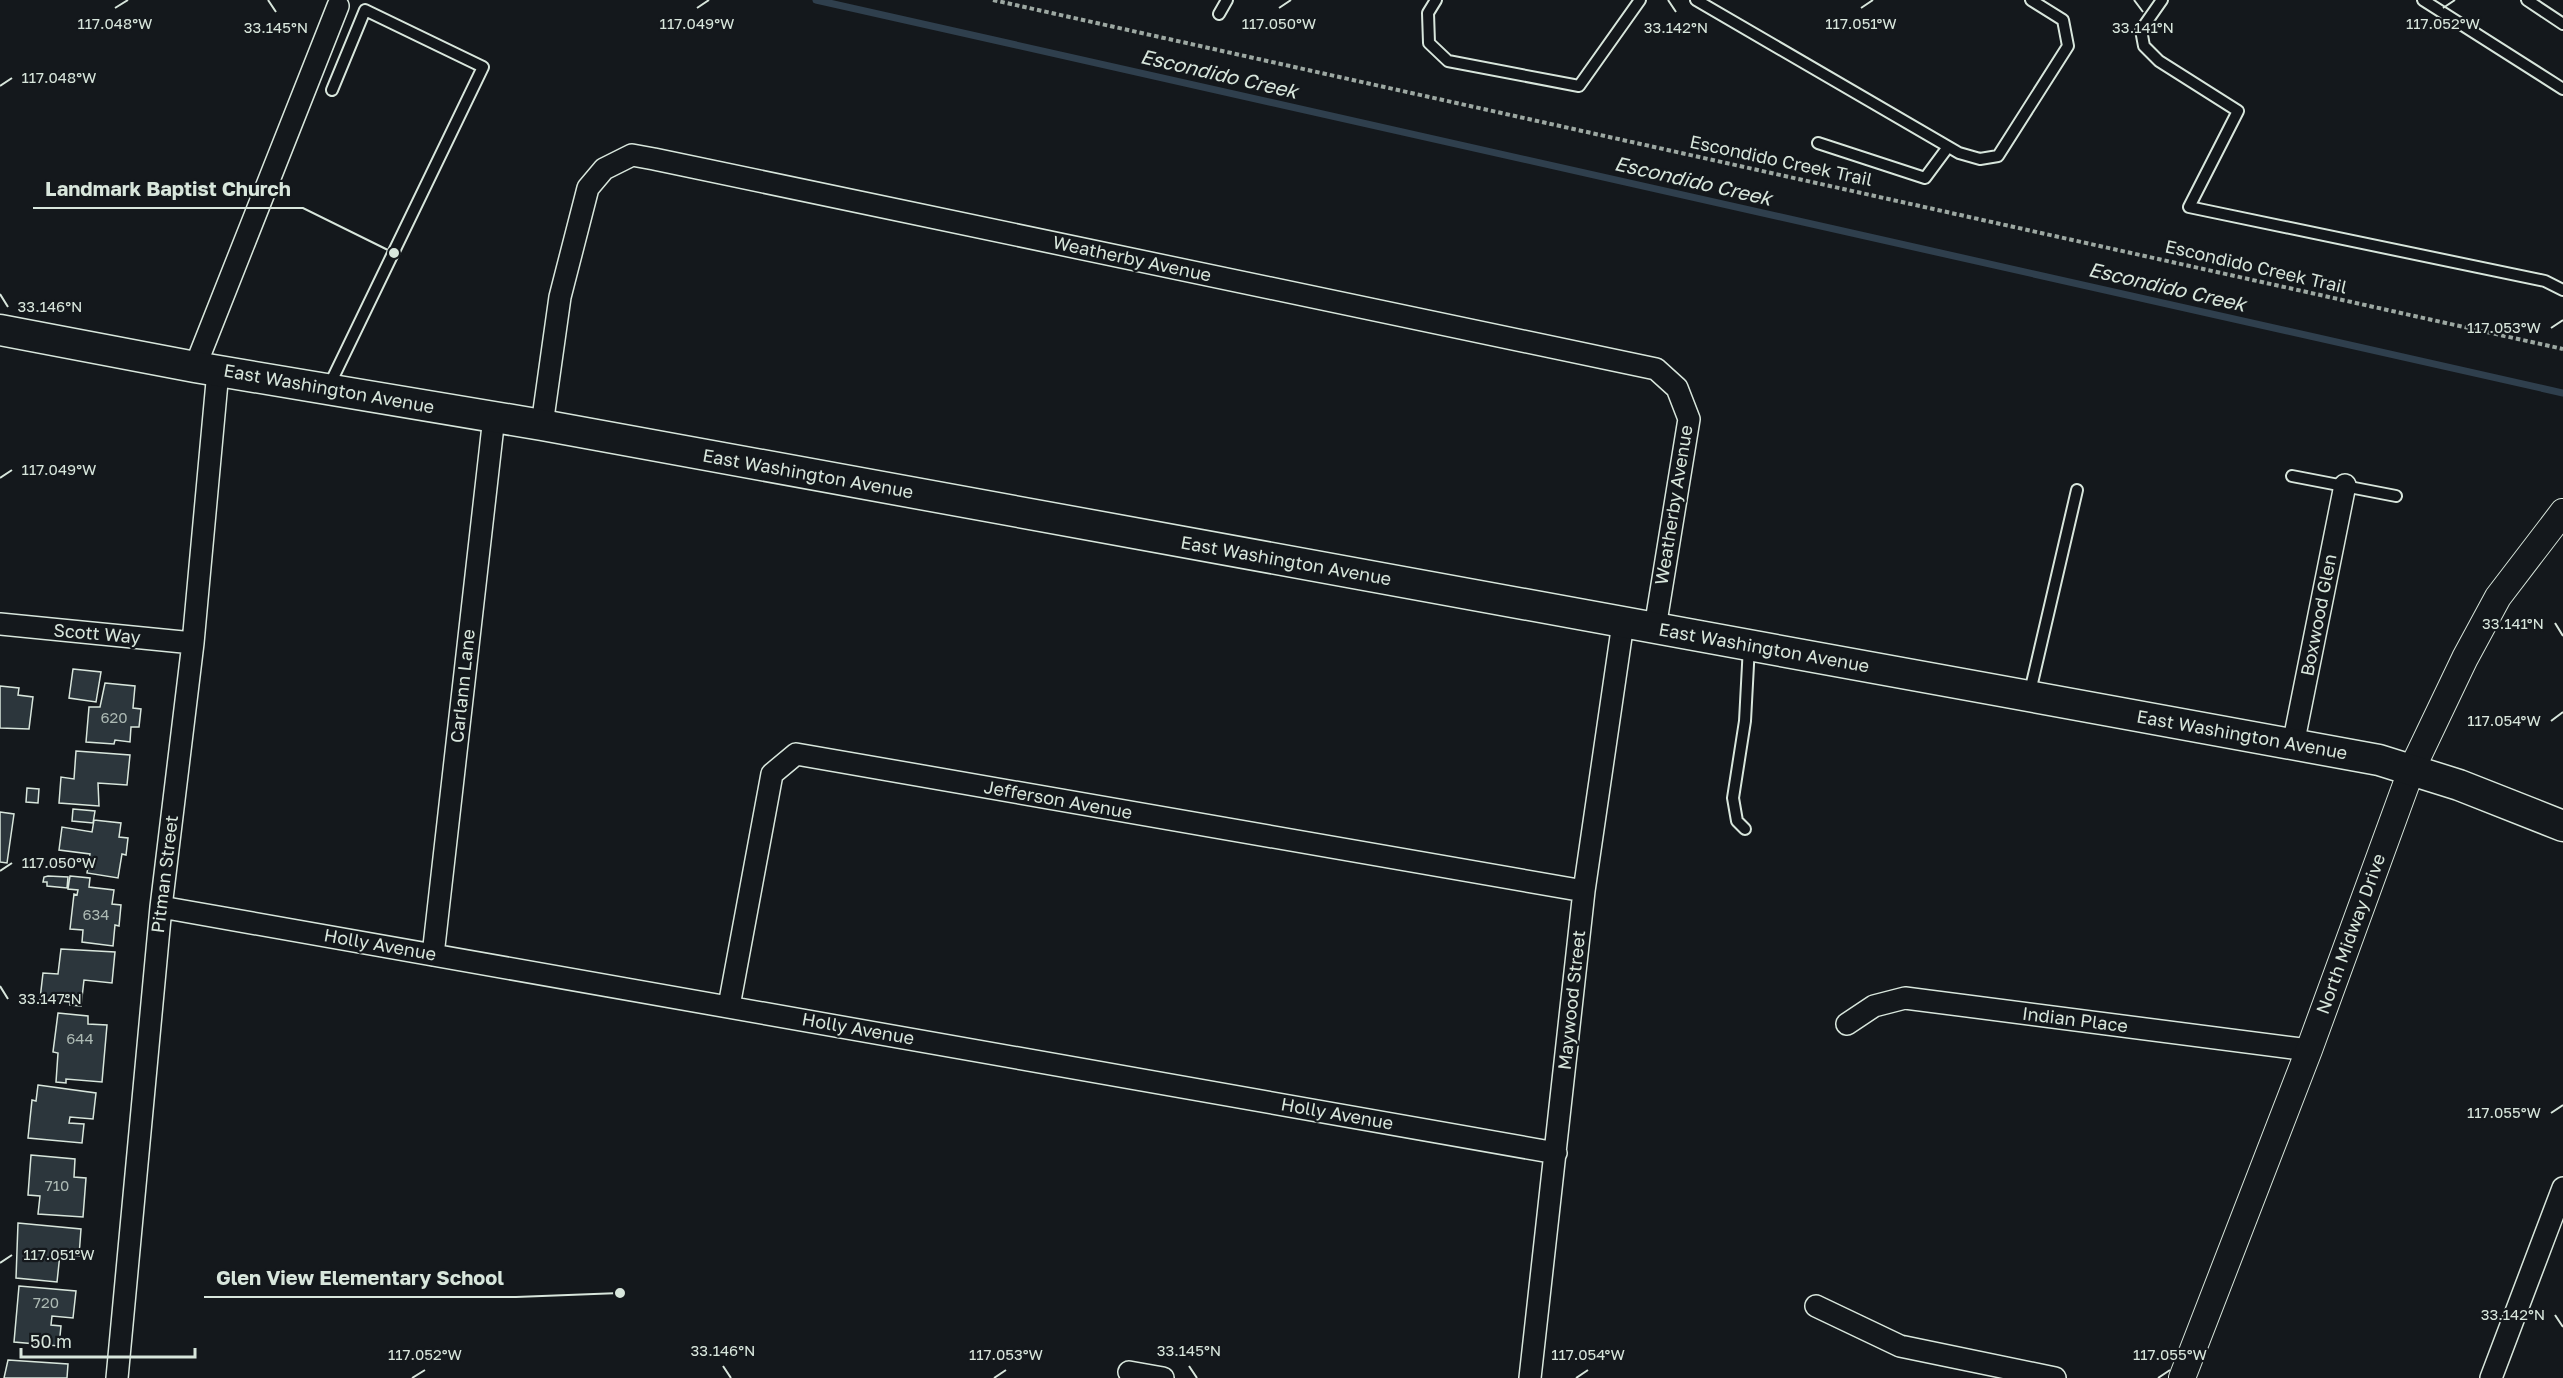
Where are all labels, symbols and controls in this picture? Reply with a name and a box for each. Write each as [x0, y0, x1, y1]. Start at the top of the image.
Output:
text: 117.048°W [78, 14, 152, 32]
text: 117.049°W [660, 14, 734, 32]
text: 117.050°W [1242, 14, 1316, 32]
text: 117.051°W [1825, 14, 1897, 32]
text: 117.052°W [2406, 14, 2480, 32]
text: 33.145°N [244, 18, 308, 36]
text: 33.142°N [1644, 18, 1708, 36]
text: 33.141°N [2112, 18, 2174, 36]
water label: Escondido Creek [1138, 43, 1303, 103]
text: 117.048°W [22, 68, 96, 86]
street label: Escondido Creek Trail [1688, 131, 1874, 191]
water label: Escondido Creek [1612, 151, 1774, 211]
callout: Landmark Baptist Church [33, 170, 303, 208]
text: Landmark Baptist Church [45, 176, 291, 200]
street label: Weatherby Avenue [1051, 230, 1214, 286]
street label: Escondido Creek Trail [2163, 236, 2349, 298]
water label: Escondido Creek [2086, 257, 2248, 317]
text: 33.146°N [18, 297, 82, 315]
text: 117.053°W [2467, 318, 2541, 336]
street label: East Washington Avenue [222, 359, 436, 417]
street label: Weatherby Avenue [1650, 423, 1697, 586]
street label: East Washington Avenue [701, 444, 915, 502]
text: 117.049°W [22, 460, 96, 478]
street label: East Washington Avenue [1179, 531, 1393, 589]
street label: Boxwood Glen [2295, 552, 2341, 678]
text: 33.141°N [2482, 614, 2544, 632]
street label: Scott Way [53, 618, 142, 648]
street label: East Washington Avenue [1657, 618, 1871, 676]
street label: Carlann Lane [445, 628, 479, 744]
street label: East Washington Avenue [2135, 705, 2349, 763]
house number: 620 [100, 708, 128, 726]
text: 117.054°W [2467, 711, 2541, 729]
street label: Jefferson Avenue [982, 775, 1134, 823]
street label: Pitman Street [146, 814, 182, 934]
street label: North Midway Drive [2311, 850, 2389, 1017]
text: 117.050°W [22, 853, 96, 871]
house number: 634 [82, 905, 110, 923]
street label: Holly Avenue [322, 923, 438, 965]
street label: Maywood Street [1553, 929, 1589, 1071]
text: 33.147°N [18, 989, 82, 1007]
street label: Indian Place [2021, 1002, 2129, 1036]
street label: Holly Avenue [800, 1007, 916, 1049]
house number: 644 [66, 1029, 94, 1047]
street label: Holly Avenue [1279, 1092, 1395, 1134]
text: 117.055°W [2467, 1103, 2541, 1121]
house number: 710 [45, 1176, 69, 1194]
text: 117.051°W [23, 1245, 95, 1263]
callout: Glen View Elementary School [204, 1259, 516, 1297]
text: Glen View Elementary School [216, 1265, 504, 1289]
house number: 720 [33, 1293, 59, 1311]
text: 33.142°N [2481, 1305, 2545, 1323]
scale bar [21, 1321, 195, 1359]
text: 50 m [30, 1330, 72, 1352]
text: 33.146°N [691, 1341, 755, 1359]
text: 33.145°N [1157, 1341, 1221, 1359]
text: 117.052°W [388, 1345, 462, 1363]
text: 117.053°W [969, 1345, 1043, 1363]
text: 117.054°W [1551, 1345, 1625, 1363]
text: 117.055°W [2133, 1345, 2207, 1363]

